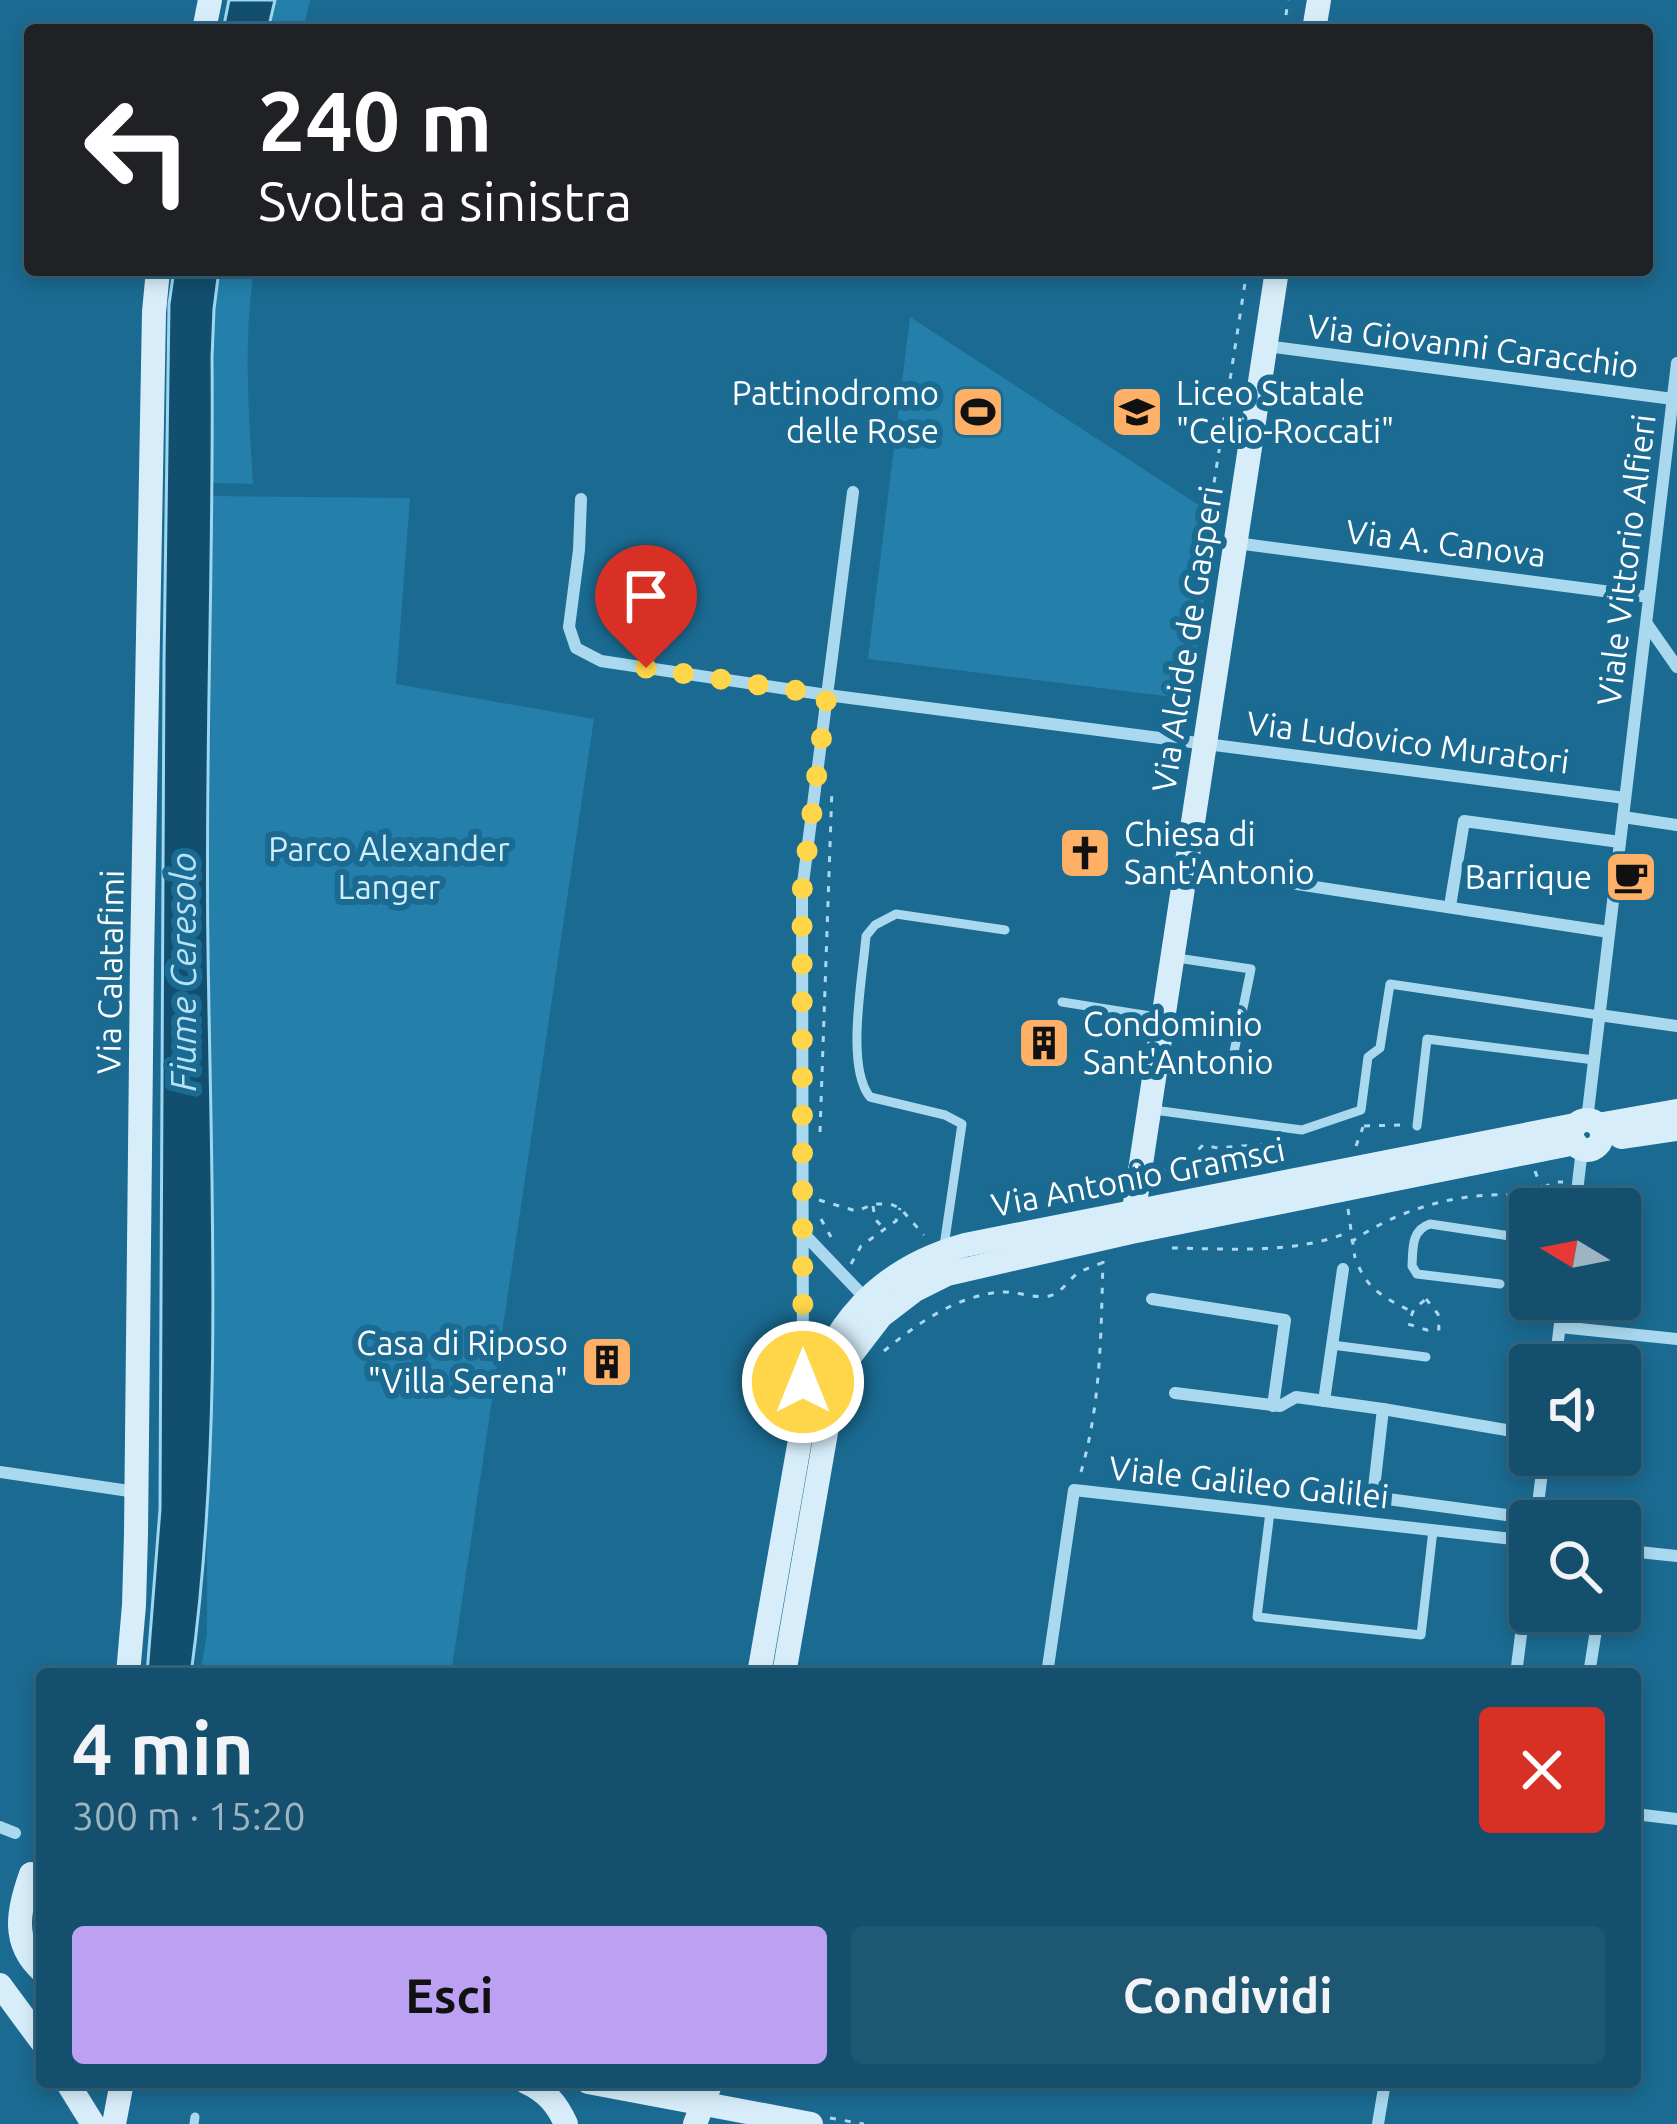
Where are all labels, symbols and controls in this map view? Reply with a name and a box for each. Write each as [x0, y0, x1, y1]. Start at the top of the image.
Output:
icon: left [60, 72, 216, 228]
text: 240 m [258, 73, 492, 167]
text: Svolta a sinistra [258, 171, 632, 231]
street label: Via Giovanni Caracchio [1305, 307, 1641, 384]
place label: Pattinodromo delle Rose [732, 374, 939, 449]
place label: Liceo Statale "Celio-Roccati" [1176, 374, 1394, 449]
sports icon: Pattinodromo delle Rose [950, 384, 1006, 440]
school or university icon: Liceo Statale "Celio-Roccati" [1109, 384, 1165, 440]
street label: Viale Vittorio Alfieri [1589, 412, 1662, 708]
street label: Via Alcide de Gasperi [1144, 483, 1229, 795]
street label: Via A. Canova [1344, 512, 1548, 573]
pin [595, 545, 697, 668]
icon: arrive [613, 563, 679, 629]
street label: Via Ludovico Muratori [1245, 703, 1571, 780]
place label: Chiesa di Sant'Antonio [1124, 815, 1315, 890]
church icon: Chiesa di Sant'Antonio [1057, 825, 1113, 881]
park label: Parco Alexander Langer [268, 830, 510, 905]
cafe icon: Barrique [1603, 849, 1659, 905]
water label: Fiume Ceresolo [162, 852, 203, 1092]
place label: Barrique [1465, 858, 1592, 895]
street label: Via Calatafimi [89, 869, 130, 1075]
place label: Condominio Sant'Antonio [1083, 1005, 1274, 1080]
building icon: Condominio Sant'Antonio [1016, 1015, 1072, 1071]
street label: Via Antonio Gramsci [988, 1130, 1288, 1223]
north arrow [1509, 1188, 1641, 1320]
map controls [1509, 1188, 1641, 1632]
position arrow [740, 1319, 866, 1445]
place label: Casa di Riposo "Villa Serena" [356, 1324, 568, 1399]
building icon: Casa di Riposo "Villa Serena" [579, 1334, 635, 1390]
button: sound [1509, 1344, 1641, 1476]
street label: Viale Galileo Galilei [1107, 1448, 1391, 1515]
button: search [1509, 1500, 1641, 1632]
button: close [1479, 1707, 1605, 1833]
text: 4 min [72, 1708, 254, 1789]
text: 300 m · 15:20 [72, 1794, 306, 1837]
button: Esci [72, 1926, 827, 2064]
button: Condividi [851, 1926, 1605, 2064]

